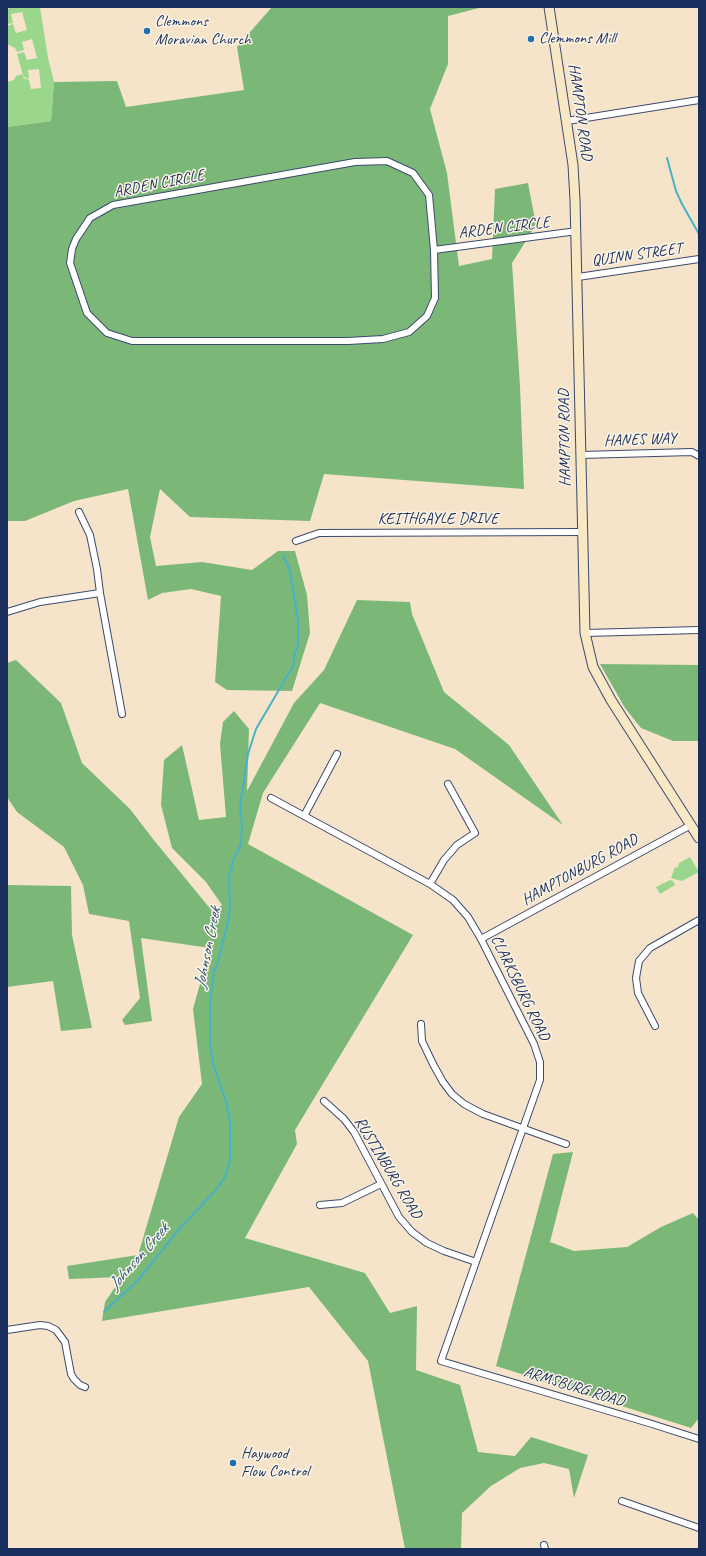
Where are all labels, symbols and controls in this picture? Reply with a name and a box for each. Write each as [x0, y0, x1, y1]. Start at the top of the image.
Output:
place label: Clemmons Moravian Church [155, 12, 251, 50]
marker: Clemmons Moravian Church [142, 26, 152, 36]
place label: Clemmons Mill [539, 29, 616, 49]
marker: Clemmons Mill [526, 34, 536, 44]
street label: HAMPTON ROAD [564, 62, 596, 162]
street label: ARDEN CIRCLE [112, 166, 206, 202]
street label: ARDEN CIRCLE [457, 213, 551, 243]
street label: QUINN STREET [590, 239, 684, 271]
street label: HAMPTON ROAD [555, 389, 575, 487]
street label: HANES WAY [603, 429, 677, 451]
street label: KEITHGAYLE DRIVE [378, 509, 498, 529]
street label: HAMPTONBURG ROAD [519, 830, 641, 910]
water label: Johnson Creek [190, 906, 226, 990]
street label: CLARKSBURG ROAD [486, 932, 554, 1044]
street label: RUSTINBURG ROAD [350, 1113, 426, 1223]
water label: Johnson Creek [105, 1220, 173, 1294]
street label: ARMSBURG ROAD [521, 1363, 627, 1411]
place label: Haywood Flow Control [241, 1444, 309, 1482]
marker: Haywood Flow Control [228, 1458, 238, 1468]

